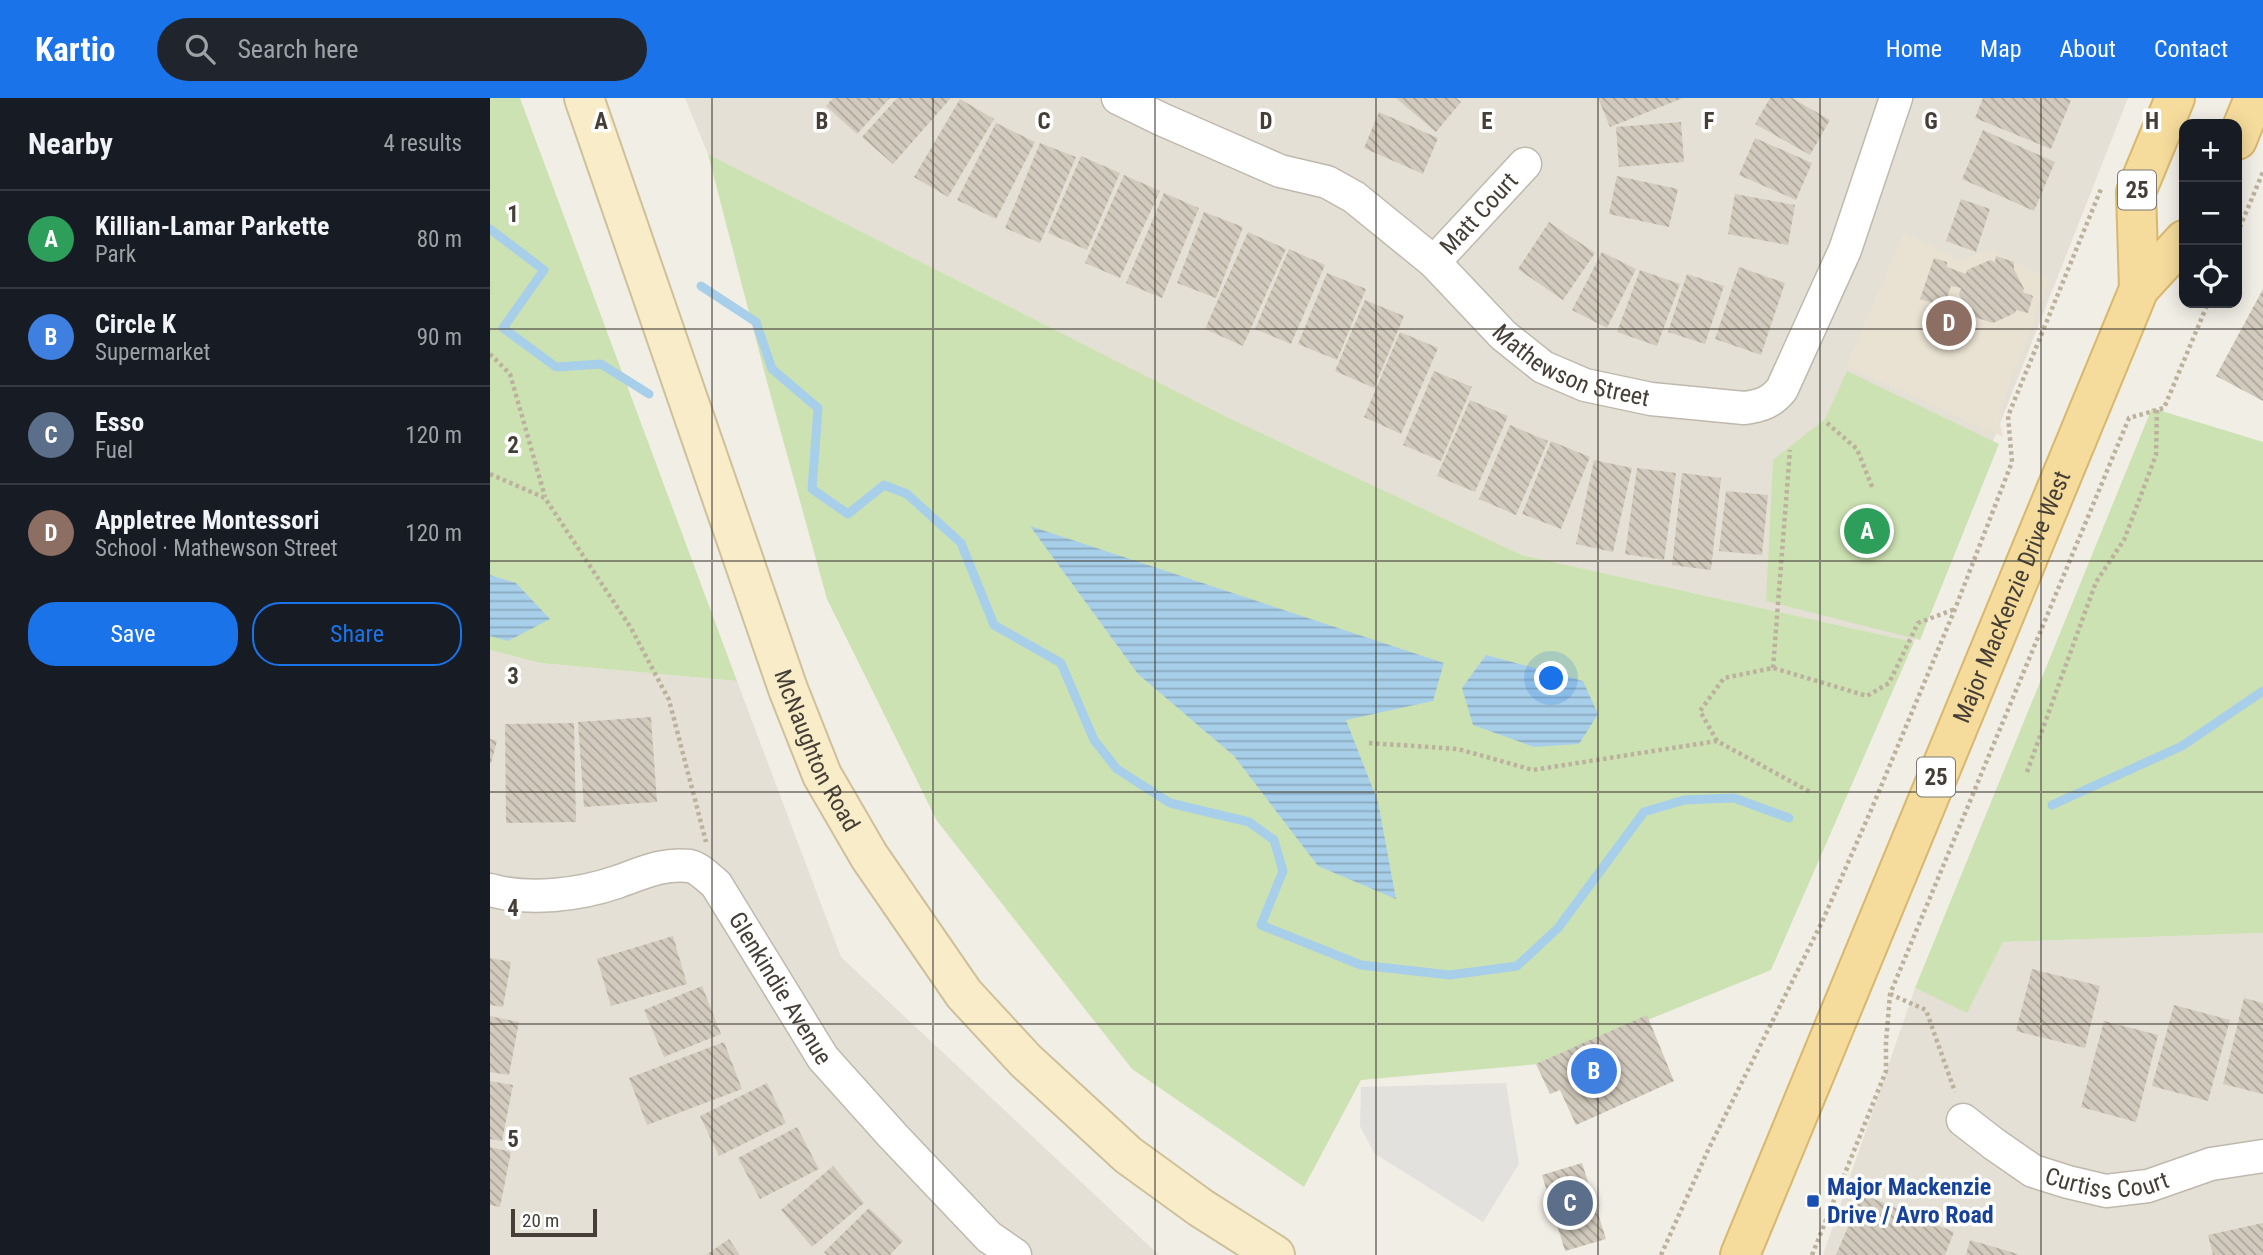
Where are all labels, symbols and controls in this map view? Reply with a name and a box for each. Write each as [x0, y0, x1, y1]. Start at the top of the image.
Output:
search box [157, 18, 647, 81]
text: Kartio [35, 30, 115, 69]
icon: search [181, 30, 219, 68]
text: Search here [237, 34, 358, 64]
text: Home [1886, 35, 1942, 63]
text: Map [1980, 35, 2022, 63]
text: About [2060, 35, 2116, 63]
text: Contact [2154, 35, 2228, 63]
text: A [594, 108, 608, 135]
text: B [816, 108, 828, 135]
text: C [1037, 108, 1051, 135]
text: D [1260, 108, 1273, 135]
text: E [1481, 108, 1493, 135]
text: F [1704, 108, 1715, 135]
text: G [1924, 108, 1938, 135]
text: H [2145, 108, 2159, 135]
map controls [2179, 119, 2242, 308]
button: + [2179, 119, 2242, 182]
text: Nearby [28, 126, 113, 161]
text: 4 results [384, 130, 462, 157]
street label: Matt Court [1434, 167, 1524, 260]
road number: 25 [2118, 170, 2156, 209]
button: − [2179, 182, 2242, 245]
text: 1 [507, 201, 519, 228]
text: Killian-Lamar Parkette [95, 211, 329, 241]
text: A [44, 226, 58, 253]
text: 80 m [417, 226, 462, 253]
text: Park [95, 241, 136, 268]
button: locate [2179, 245, 2242, 308]
pin: D [1926, 297, 1972, 349]
text: Circle K [95, 309, 176, 339]
street label: Mathewson Street [1487, 319, 1652, 412]
text: B [45, 324, 57, 351]
text: 90 m [417, 324, 462, 351]
text: Supermarket [95, 339, 210, 366]
text: Esso [95, 407, 144, 437]
text: C [44, 422, 58, 449]
text: 120 m [405, 422, 462, 449]
text: 2 [507, 432, 519, 459]
text: Fuel [95, 437, 133, 464]
street label: Major MacKenzie Drive West [1947, 467, 2076, 727]
text: Appletree Montessori [95, 505, 319, 535]
pin: A [1844, 505, 1890, 557]
text: D [45, 520, 58, 547]
text: 120 m [405, 520, 462, 547]
text: School · Mathewson Street [95, 535, 338, 562]
button: Save [28, 602, 238, 666]
button: Share [252, 602, 462, 666]
your location [1534, 661, 1568, 695]
text: 3 [507, 663, 519, 690]
street label: McNaughton Road [768, 666, 866, 836]
road number: 25 [1917, 758, 1955, 796]
text: 4 [507, 895, 519, 922]
street label: Glenkindie Avenue [723, 907, 838, 1070]
pin: B [1571, 1045, 1617, 1097]
text: 5 [507, 1126, 519, 1153]
street label: Curtiss Court [2042, 1162, 2172, 1206]
place label: Major Mackenzie Drive / Avro Road [1827, 1173, 1994, 1229]
pin: C [1547, 1177, 1593, 1229]
marker: Major Mackenzie Drive / Avro Road [1805, 1193, 1821, 1209]
scale bar [511, 1206, 597, 1238]
text: 20 m [522, 1209, 559, 1232]

